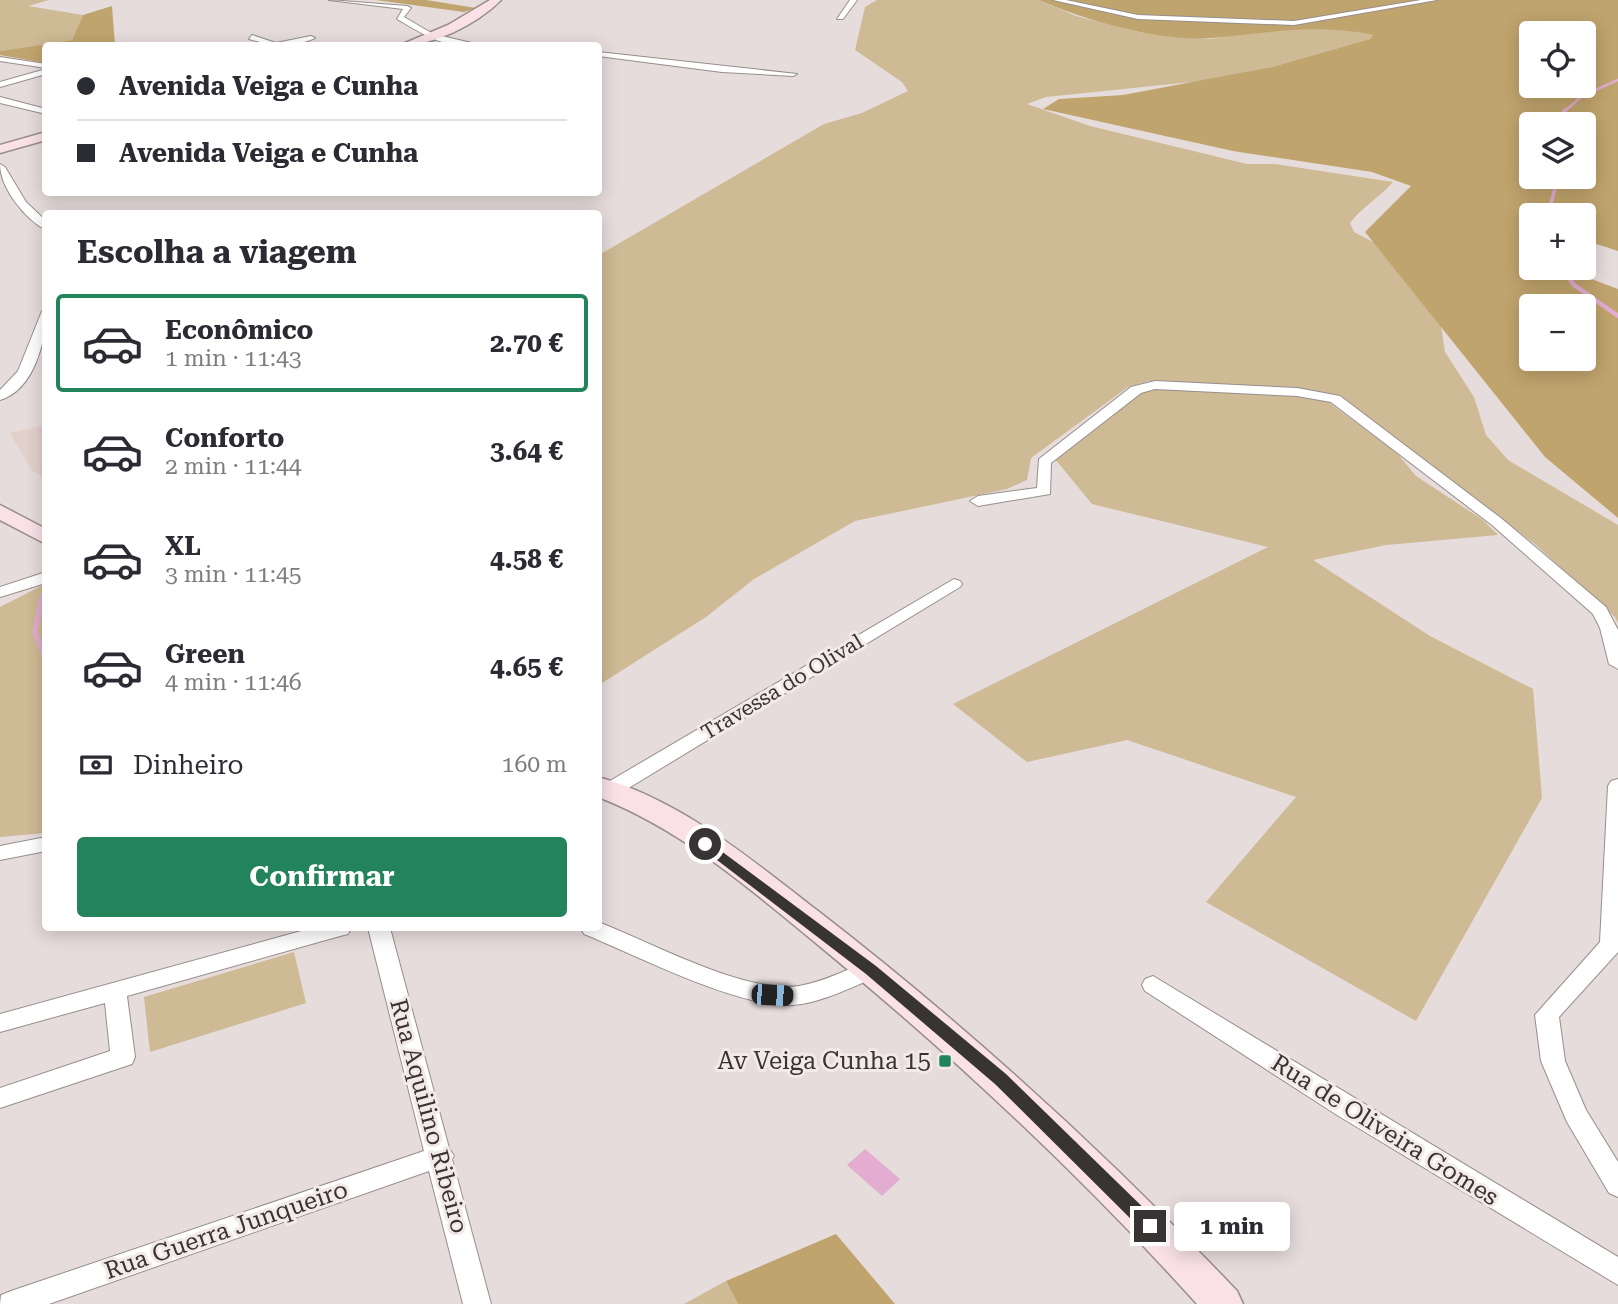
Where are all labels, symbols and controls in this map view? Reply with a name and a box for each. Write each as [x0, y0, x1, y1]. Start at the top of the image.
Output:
map controls [1519, 21, 1596, 371]
button: locate [1519, 21, 1596, 98]
text: Avenida Veiga e Cunha [119, 71, 418, 101]
button: layers [1519, 112, 1596, 189]
text: Avenida Veiga e Cunha [119, 138, 418, 168]
button: + [1519, 203, 1596, 280]
text: Escolha a viagem [77, 233, 357, 271]
button: − [1519, 294, 1596, 371]
icon: car [81, 312, 144, 375]
text: Econômico [165, 315, 313, 345]
text: 2.70 € [490, 328, 563, 358]
text: 1 min · 11:43 [165, 345, 302, 372]
icon: car [81, 420, 144, 483]
text: Conforto [165, 423, 284, 453]
text: 3.64 € [490, 436, 563, 466]
text: 2 min · 11:44 [165, 453, 302, 480]
icon: car [81, 528, 144, 591]
text: XL [165, 531, 201, 561]
text: 4.58 € [490, 544, 563, 574]
text: 3 min · 11:45 [165, 561, 302, 588]
street label: Travessa do Olival [697, 629, 867, 745]
icon: car [81, 636, 144, 699]
text: Green [165, 639, 245, 669]
text: 4.65 € [490, 652, 563, 682]
text: 4 min · 11:46 [165, 669, 302, 696]
icon: cash [77, 746, 115, 784]
text: Dinheiro [133, 750, 244, 780]
text: 160 m [502, 751, 567, 778]
route start [689, 828, 721, 860]
button: Confirmar [77, 837, 567, 917]
car [751, 983, 794, 1007]
street label: Rua Aquilino Ribeiro [384, 996, 474, 1236]
place label: Av Veiga Cunha 15 [717, 1047, 931, 1075]
street label: Rua de Oliveira Gomes [1266, 1049, 1504, 1211]
marker: Av Veiga Cunha 15 [937, 1053, 953, 1069]
street label: Rua Guerra Junqueiro [101, 1175, 351, 1285]
callout: 1 min [1174, 1202, 1290, 1250]
route end [1134, 1210, 1166, 1242]
text: 1 min [1200, 1213, 1264, 1240]

